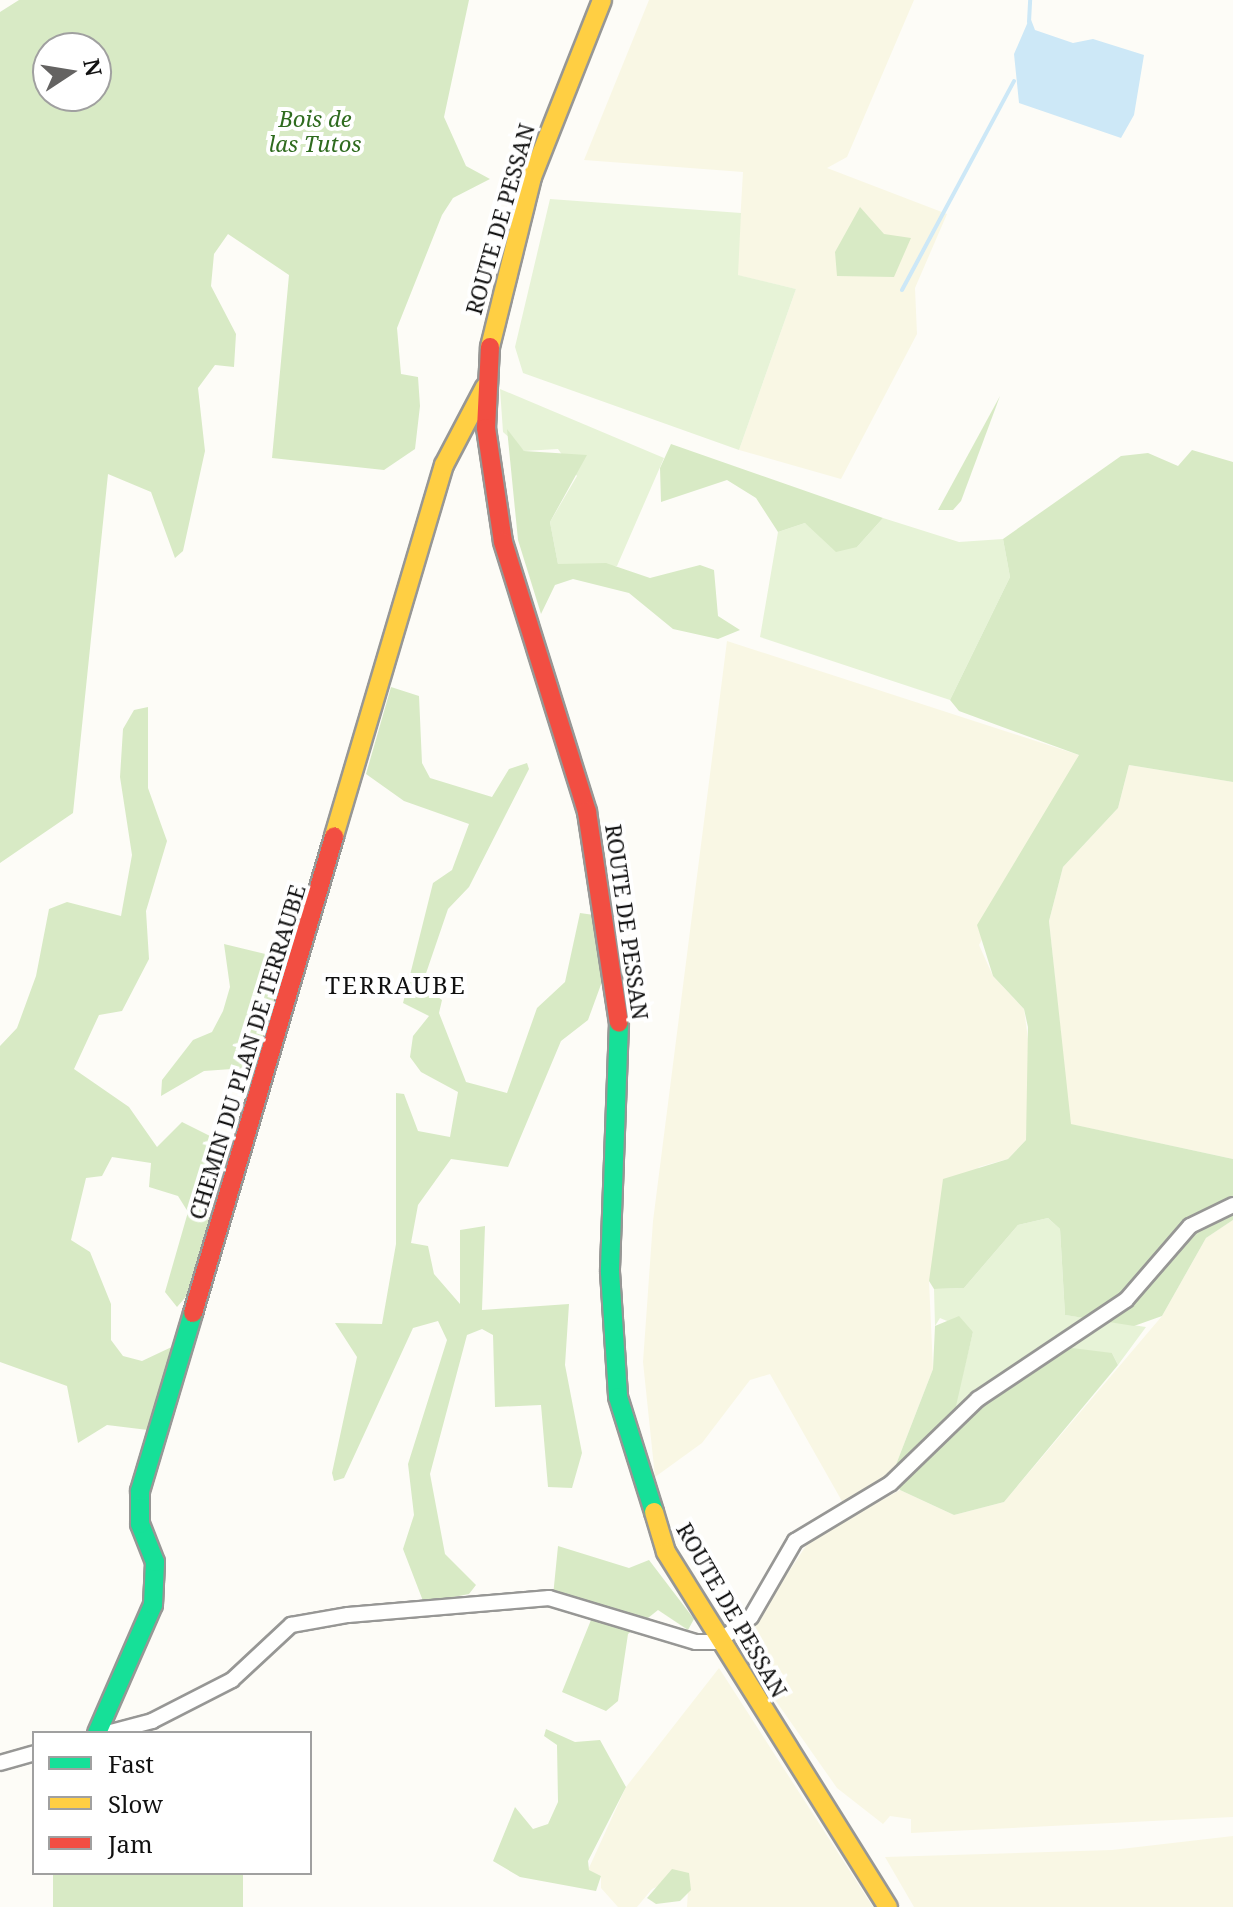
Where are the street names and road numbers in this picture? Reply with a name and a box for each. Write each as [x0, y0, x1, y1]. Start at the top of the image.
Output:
street label: ROUTE DE PESSAN [460, 121, 540, 317]
street label: ROUTE DE PESSAN [600, 823, 654, 1021]
street label: CHEMIN DU PLAN DE TERRAUBE [183, 881, 311, 1223]
street label: ROUTE DE PESSAN [671, 1518, 793, 1702]

